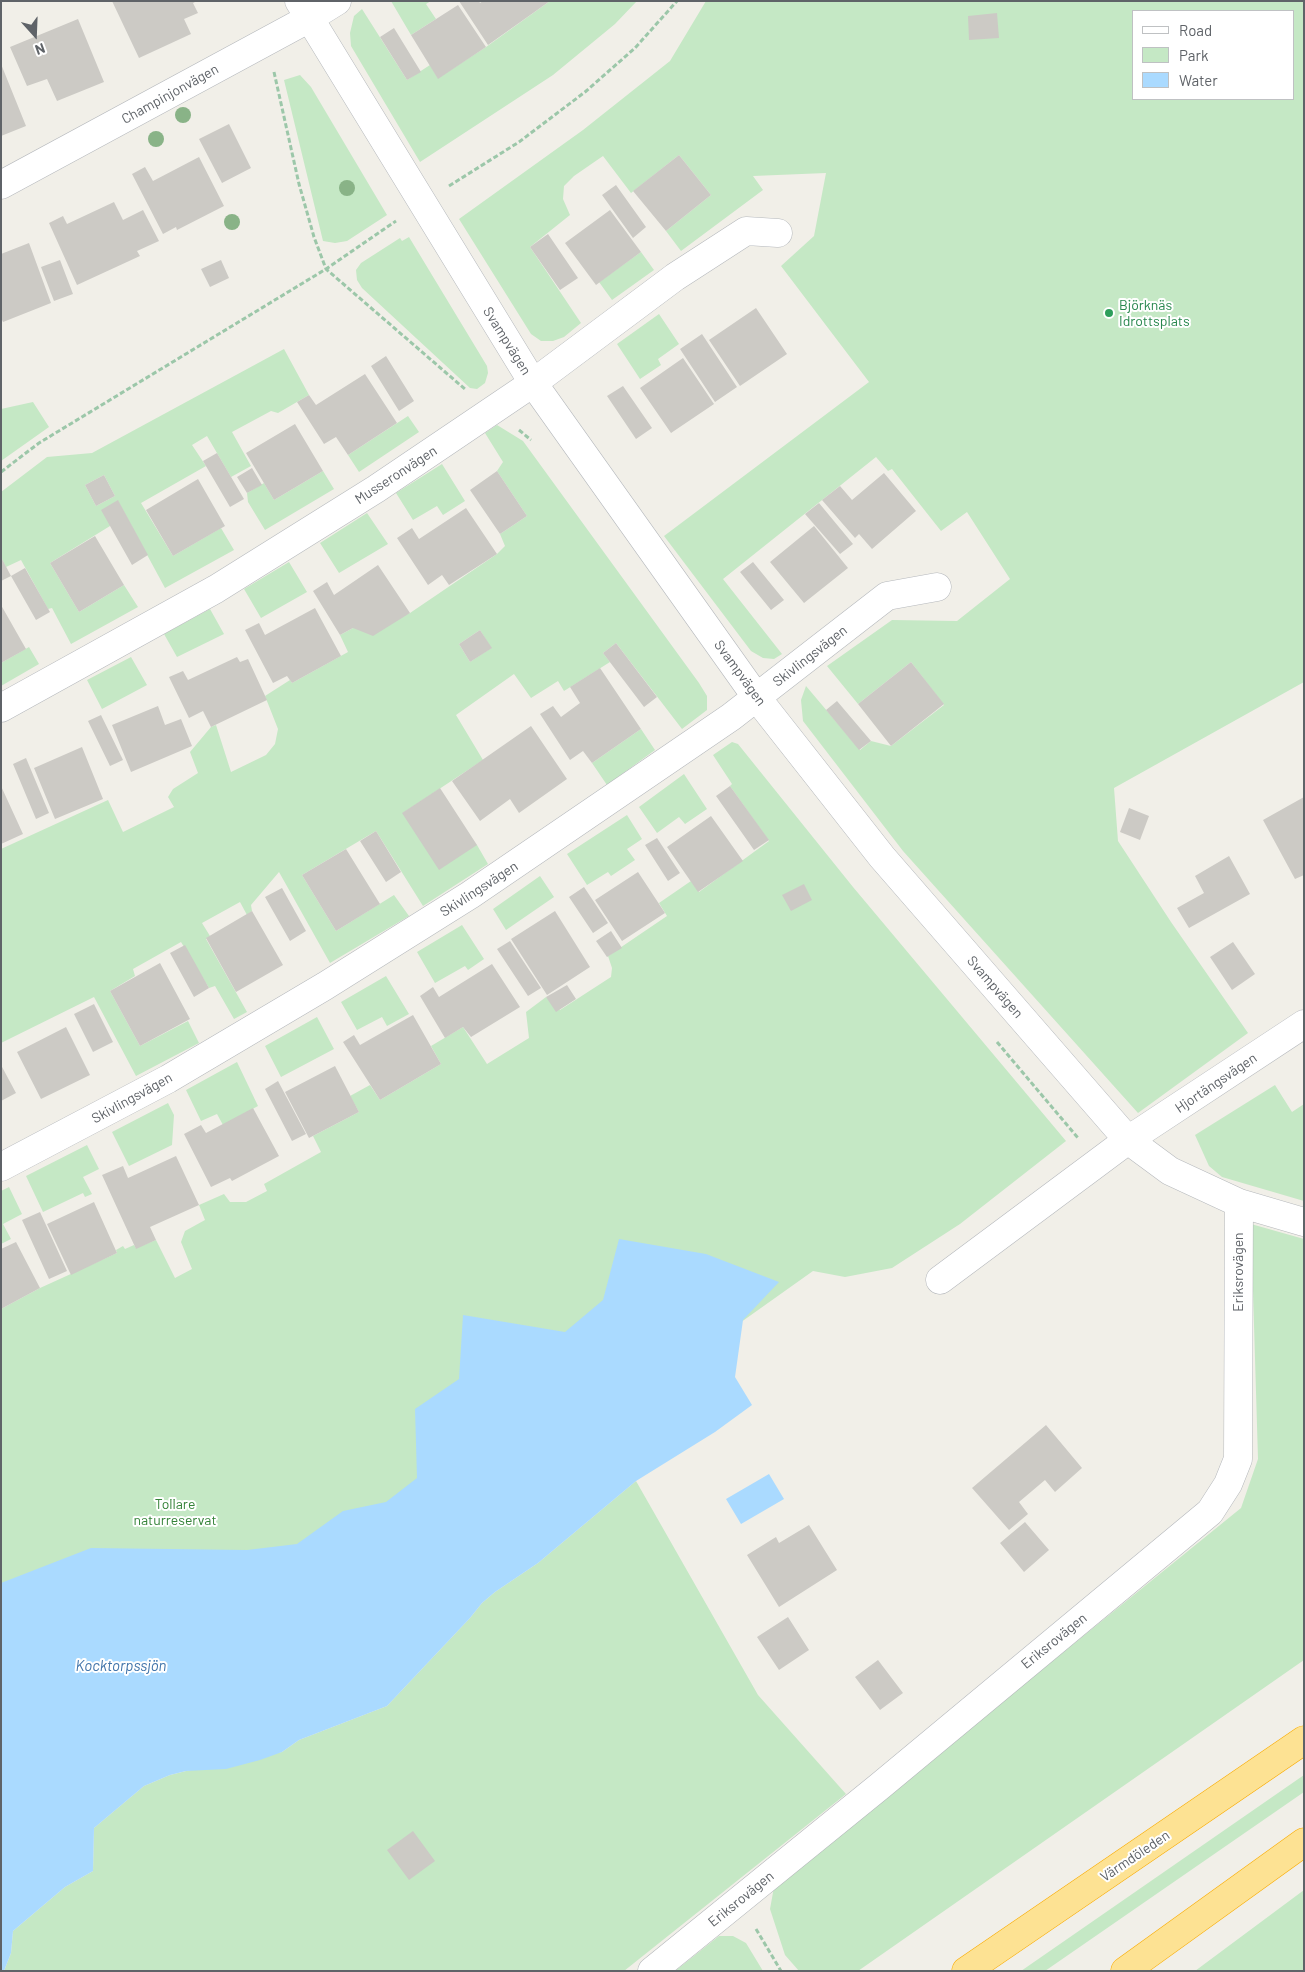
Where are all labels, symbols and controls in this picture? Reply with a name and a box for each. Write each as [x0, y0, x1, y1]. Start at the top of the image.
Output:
north arrow [10, 10, 60, 60]
legend [1132, 10, 1295, 100]
text: Road [1179, 21, 1212, 39]
text: N [33, 40, 48, 59]
text: Park [1179, 46, 1208, 64]
street label: Champinjonvägen [119, 60, 221, 128]
text: Water [1179, 71, 1218, 89]
place label: Björknäs Idrottsplats [1119, 297, 1190, 330]
street label: Svampvägen [479, 304, 535, 378]
marker: Björknäs Idrottsplats [1103, 307, 1115, 319]
street label: Musseronvägen [352, 442, 440, 508]
street label: Skivlingsvägen [770, 622, 850, 690]
street label: Svampvägen [711, 637, 769, 709]
street label: Skivlingsvägen [437, 858, 521, 920]
street label: Svampvägen [963, 952, 1027, 1022]
street label: Hjortängsvägen [1172, 1049, 1260, 1117]
street label: Skivlingsvägen [89, 1069, 175, 1127]
street label: Eriksrovägen [1230, 1232, 1246, 1312]
park label: Tollare naturreservat [133, 1496, 217, 1528]
street label: Eriksrovägen [1018, 1610, 1090, 1672]
water label: Kocktorpssjön [76, 1657, 166, 1675]
street label: Värmdöleden [1097, 1827, 1173, 1885]
street label: Eriksrovägen [705, 1868, 777, 1930]

